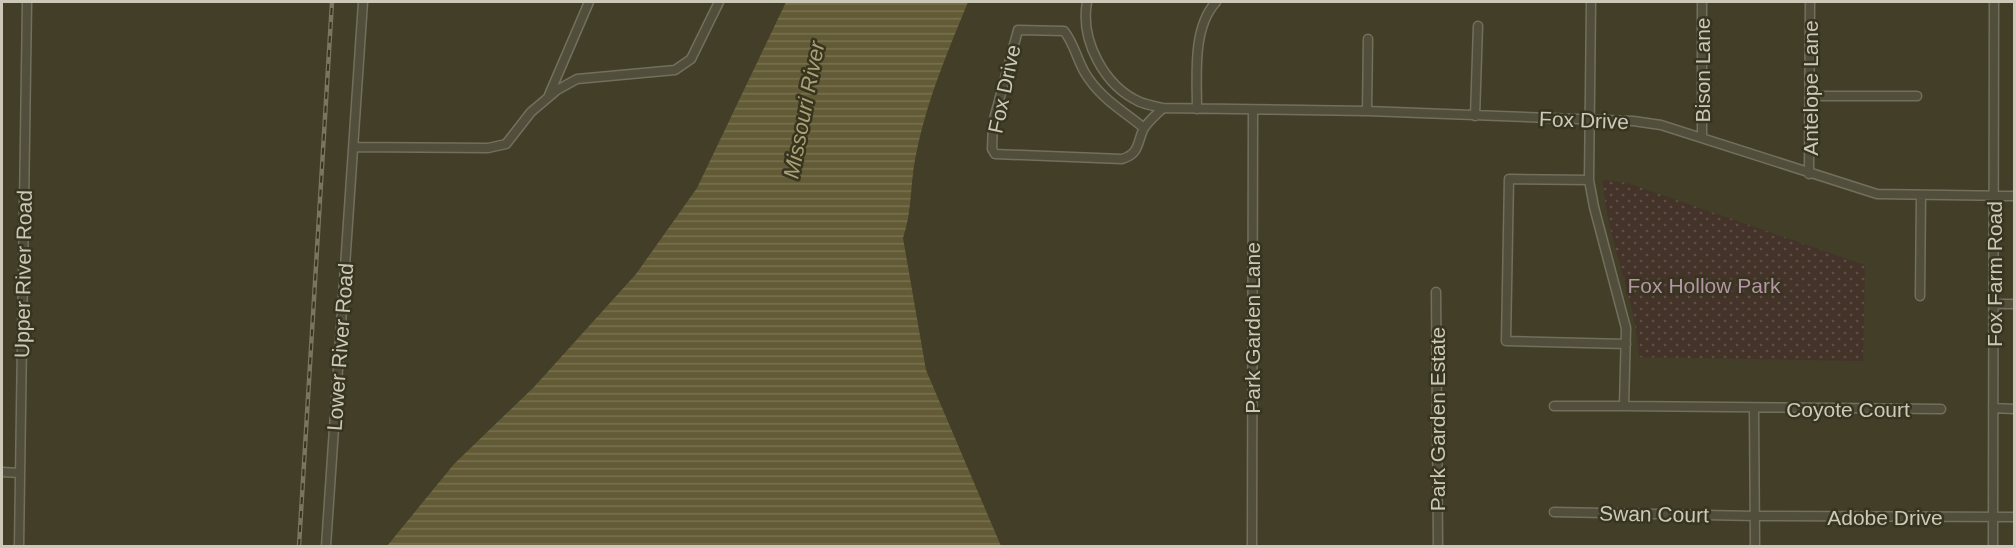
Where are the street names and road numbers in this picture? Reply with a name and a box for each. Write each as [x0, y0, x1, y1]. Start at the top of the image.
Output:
street label: Bison Lane [1691, 17, 1714, 123]
street label: Antelope Lane [1799, 20, 1822, 156]
street label: Fox Drive [983, 43, 1025, 135]
street label: Fox Drive [1539, 107, 1629, 133]
street label: Upper River Road [10, 190, 36, 358]
street label: Fox Farm Road [1983, 201, 2006, 347]
street label: Park Garden Lane [1241, 242, 1264, 414]
street label: Lower River Road [323, 262, 357, 432]
street label: Park Garden Estate [1426, 327, 1449, 511]
street label: Coyote Court [1786, 398, 1910, 421]
street label: Swan Court [1599, 502, 1709, 526]
street label: Adobe Drive [1827, 506, 1943, 529]

